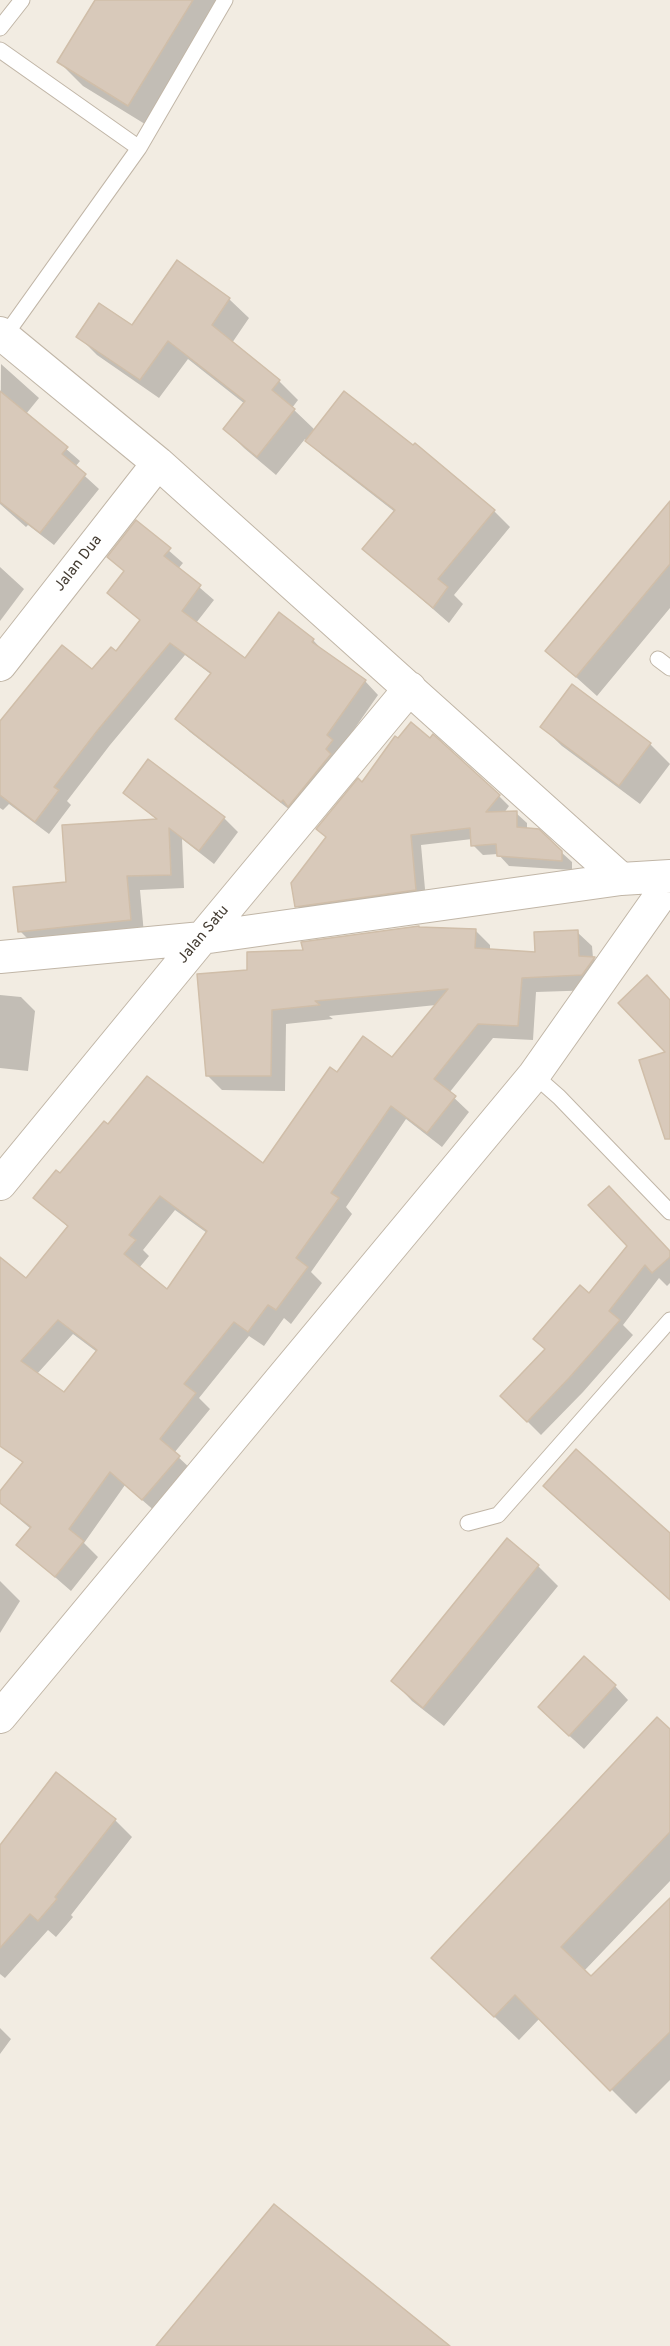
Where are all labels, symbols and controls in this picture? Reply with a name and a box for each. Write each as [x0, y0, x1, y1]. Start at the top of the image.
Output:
street label: Jalan Dua [51, 532, 107, 596]
street label: Jalan Satu [174, 902, 234, 968]

